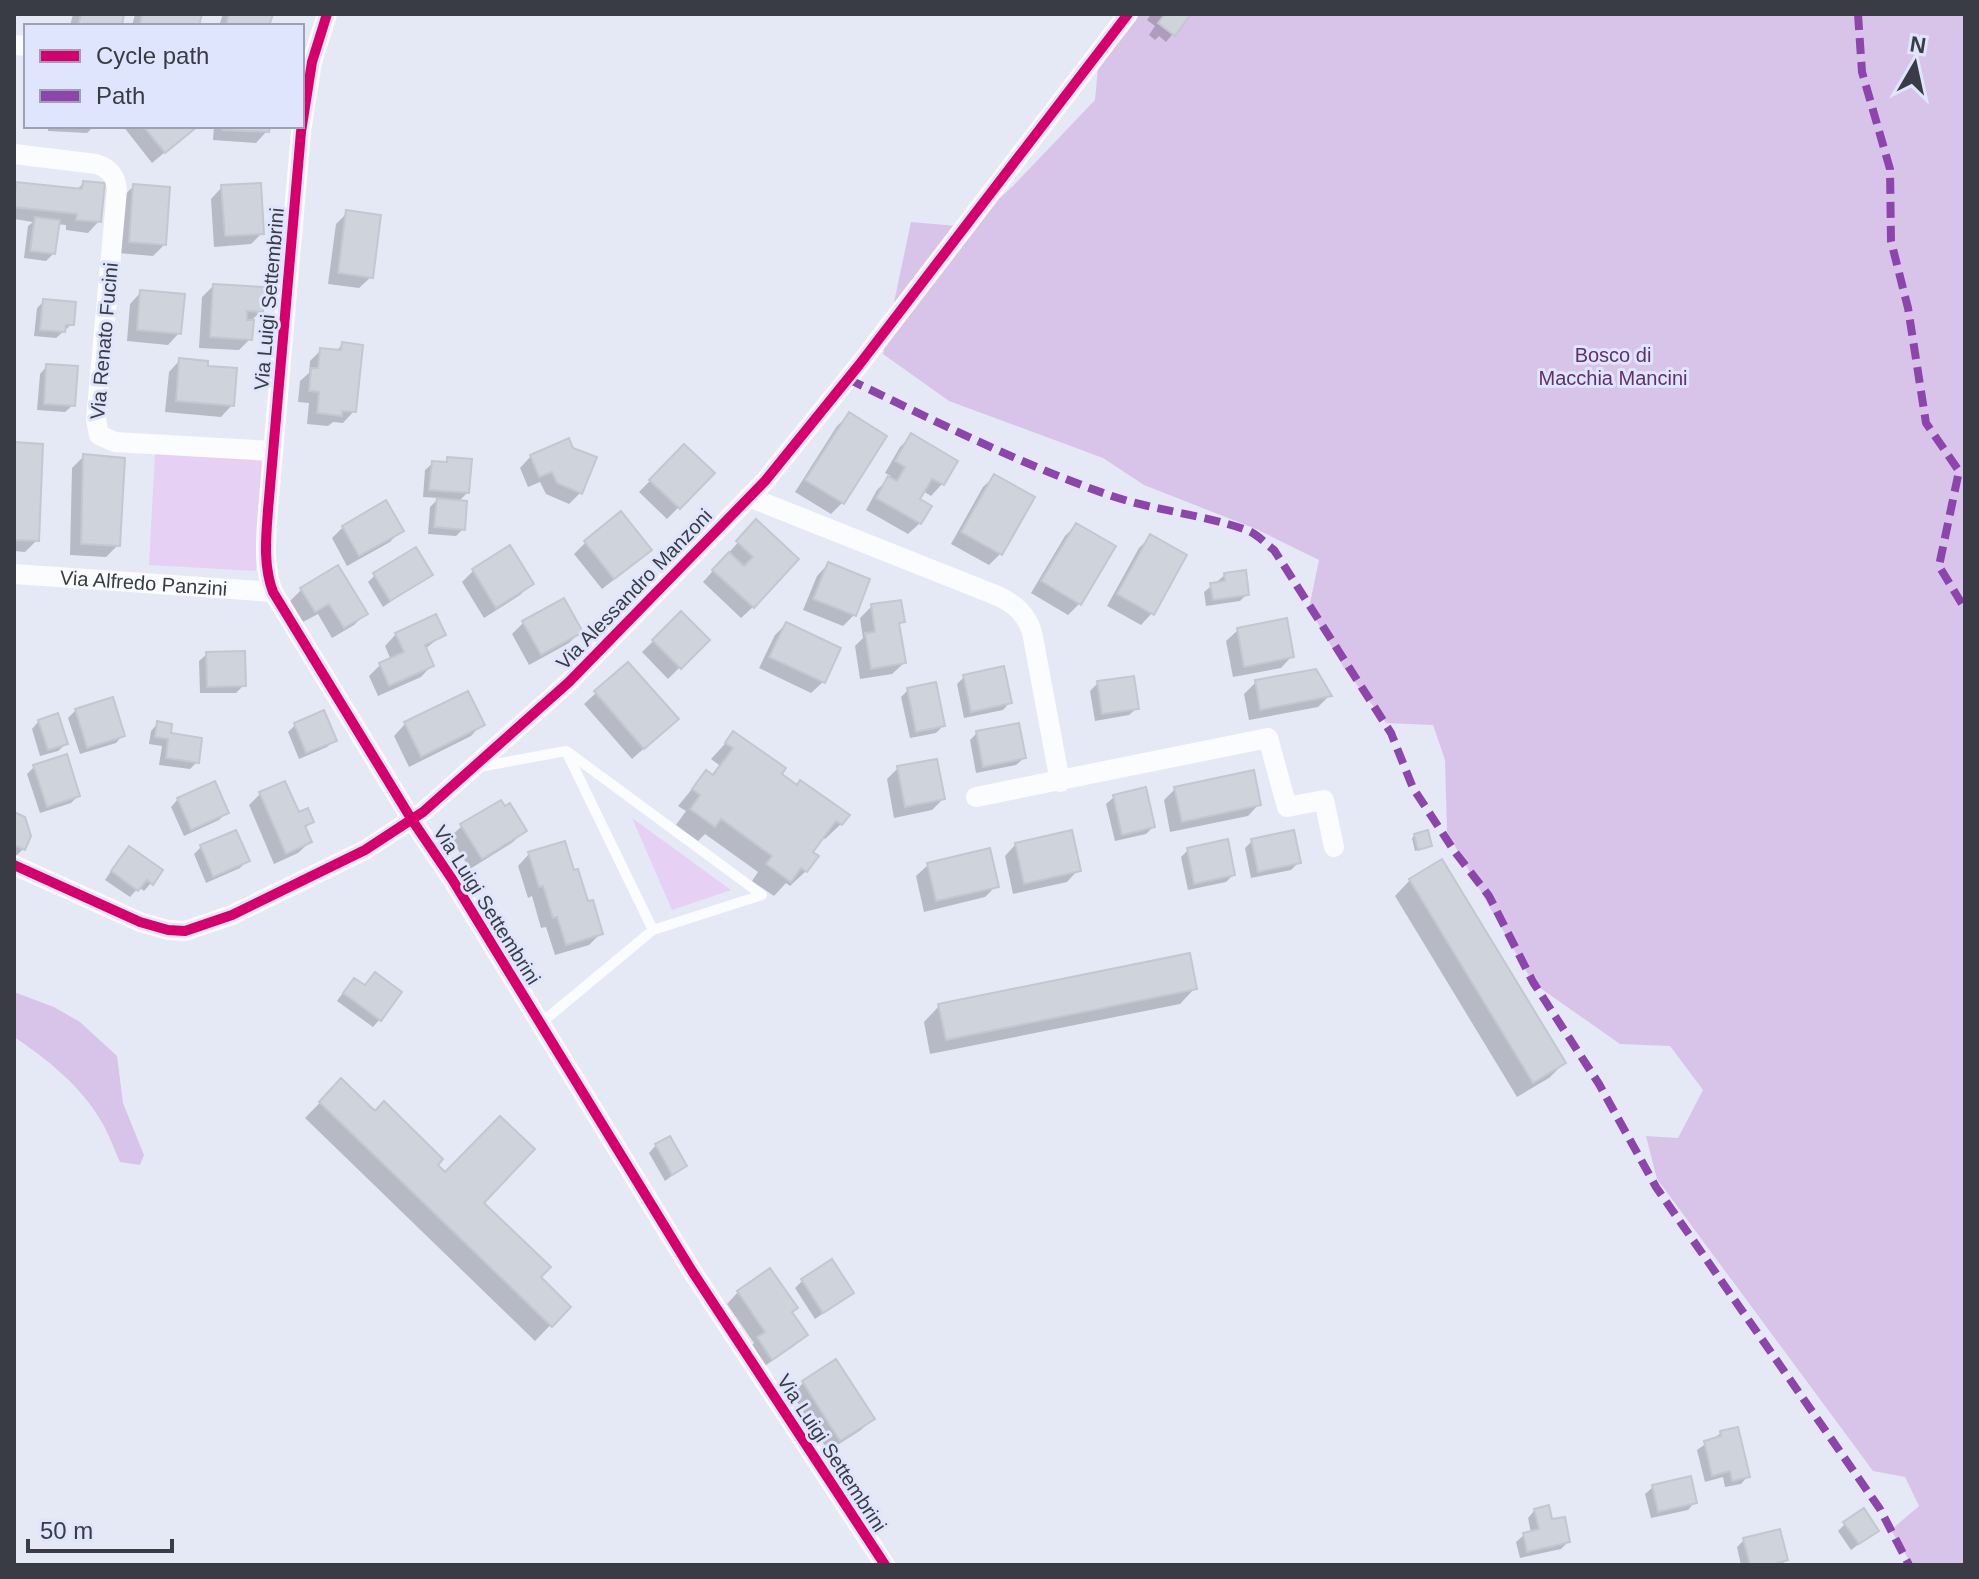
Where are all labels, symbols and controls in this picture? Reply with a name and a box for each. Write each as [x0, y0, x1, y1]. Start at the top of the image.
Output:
legend [24, 24, 304, 128]
north arrow [1875, 24, 1955, 104]
text: N [1908, 31, 1928, 58]
text: Cycle path [96, 42, 209, 69]
text: Path [96, 82, 145, 109]
street label: Via Luigi Settembrini [250, 207, 288, 391]
street label: Via Renato Fucini [86, 262, 122, 420]
park label: Bosco di Macchia Mancini [1539, 344, 1687, 389]
street label: Via Alessandro Manzoni [552, 504, 716, 674]
street label: Via Alfredo Panzini [59, 566, 228, 600]
street label: Via Luigi Settembrini [429, 822, 545, 988]
street label: Via Luigi Settembrini [773, 1370, 891, 1536]
scale bar [28, 1503, 172, 1553]
text: 50 m [40, 1517, 93, 1544]

